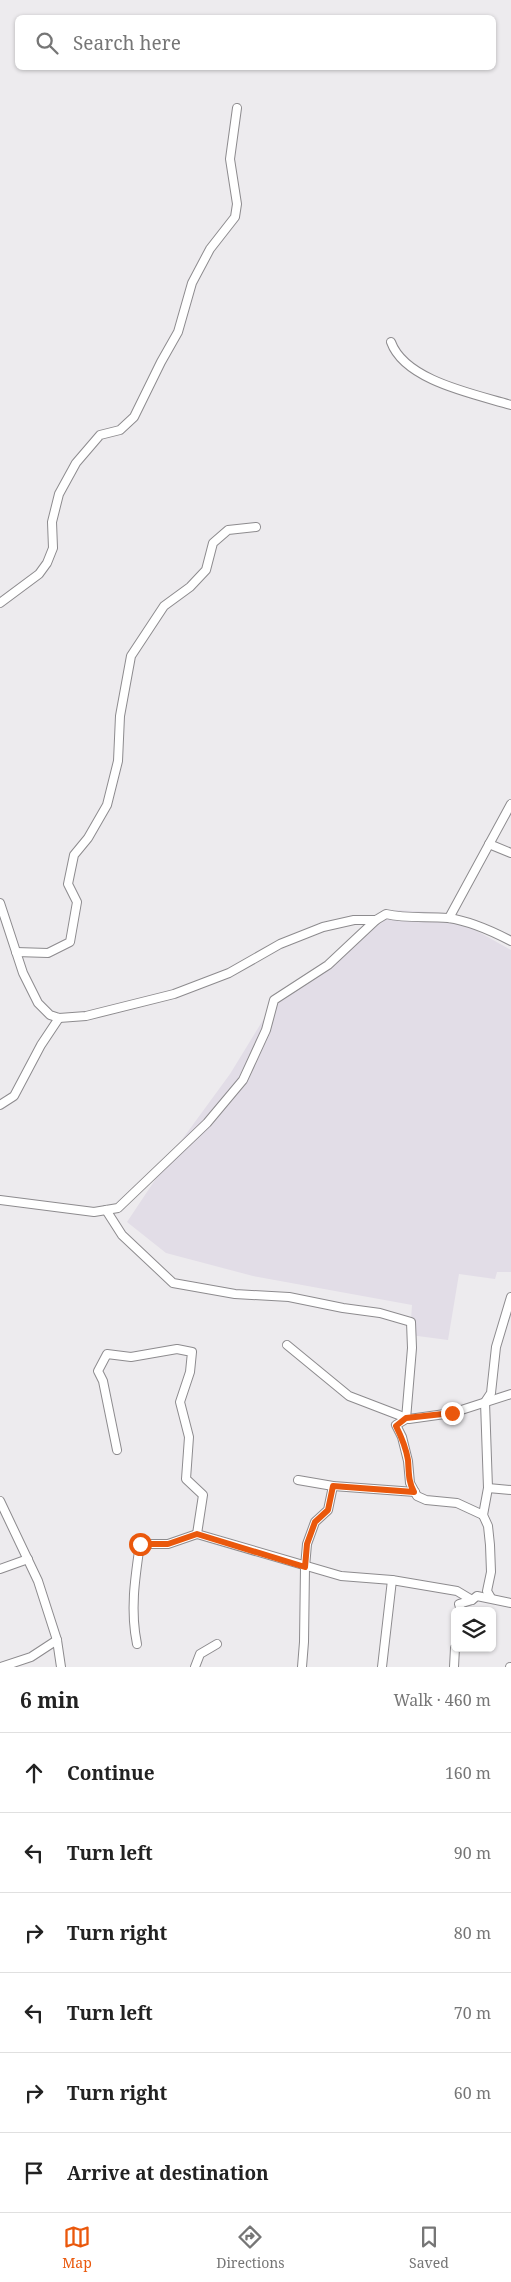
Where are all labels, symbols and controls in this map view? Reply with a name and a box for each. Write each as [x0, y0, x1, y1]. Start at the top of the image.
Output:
search box [15, 15, 496, 70]
icon: search [33, 29, 61, 57]
text: Search here [73, 30, 181, 56]
route end [441, 1402, 464, 1425]
route start [129, 1533, 152, 1556]
map controls [451, 1607, 496, 1652]
button: layers [451, 1607, 496, 1652]
text: 6 min [20, 1686, 79, 1714]
text: Walk · 460 m [394, 1689, 491, 1711]
icon: ahead [20, 1759, 48, 1787]
text: Continue [67, 1760, 155, 1786]
text: 160 m [445, 1762, 491, 1784]
icon: left [20, 1839, 48, 1867]
text: Turn left [67, 1840, 153, 1866]
text: 90 m [454, 1842, 491, 1864]
icon: right [20, 1919, 48, 1947]
text: Turn right [67, 1920, 167, 1946]
text: 80 m [454, 1922, 491, 1944]
icon: left [20, 1999, 48, 2027]
text: Turn left [67, 2000, 153, 2026]
text: 70 m [454, 2002, 491, 2024]
icon: right [20, 2079, 48, 2107]
text: Turn right [67, 2080, 167, 2106]
text: 60 m [454, 2082, 491, 2104]
icon: arrive [20, 2159, 48, 2187]
text: Arrive at destination [67, 2160, 269, 2186]
tab: Map [62, 2223, 92, 2272]
tab: Directions [216, 2223, 285, 2272]
tab: Saved [409, 2223, 449, 2272]

